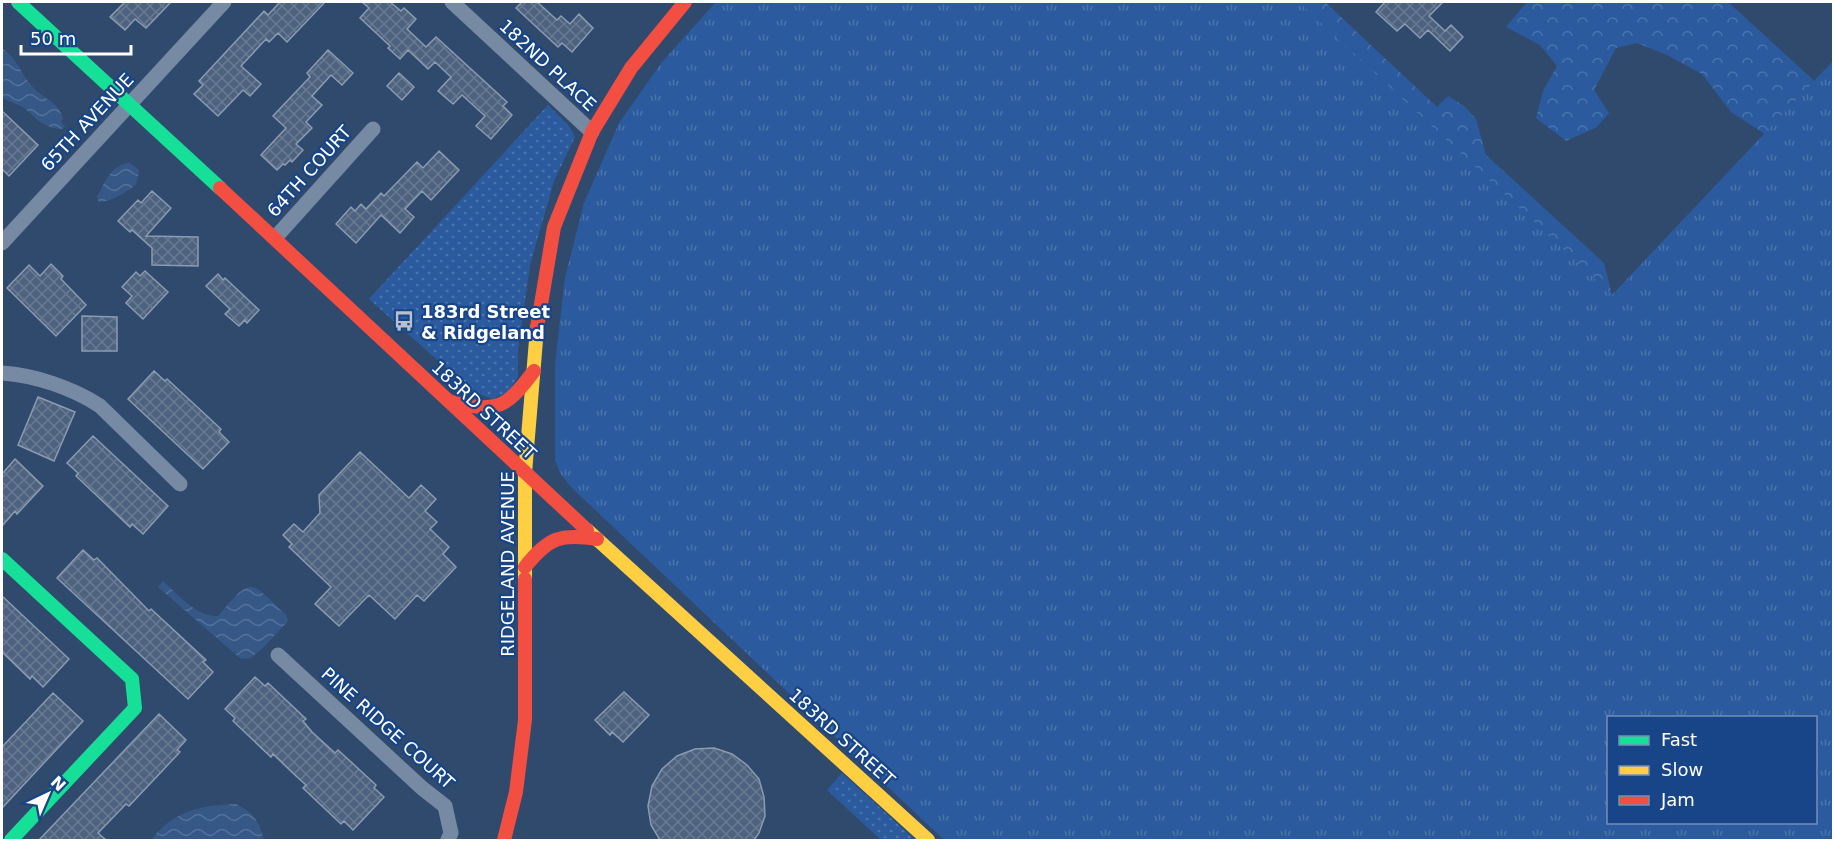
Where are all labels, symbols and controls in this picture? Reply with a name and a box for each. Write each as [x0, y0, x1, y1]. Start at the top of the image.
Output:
street label: 182ND PLACE [495, 15, 601, 115]
scale bar [21, 18, 130, 56]
text: 50 m [30, 28, 76, 49]
street label: 65TH AVENUE [36, 69, 138, 175]
street label: 64TH COURT [263, 120, 356, 221]
place label: 183rd Street & Ridgeland [421, 301, 550, 343]
bus stop icon: 183rd Street & Ridgeland [392, 309, 416, 333]
street label: 183RD STREET [427, 356, 541, 464]
street label: RIDGELAND AVENUE [497, 471, 518, 657]
street label: PINE RIDGE COURT [317, 663, 460, 794]
street label: 183RD STREET [785, 684, 900, 791]
legend [1607, 716, 1817, 824]
text: Fast [1661, 729, 1697, 750]
text: Slow [1661, 759, 1703, 780]
north arrow [18, 764, 78, 824]
text: N [47, 772, 69, 795]
text: Jam [1660, 789, 1695, 810]

